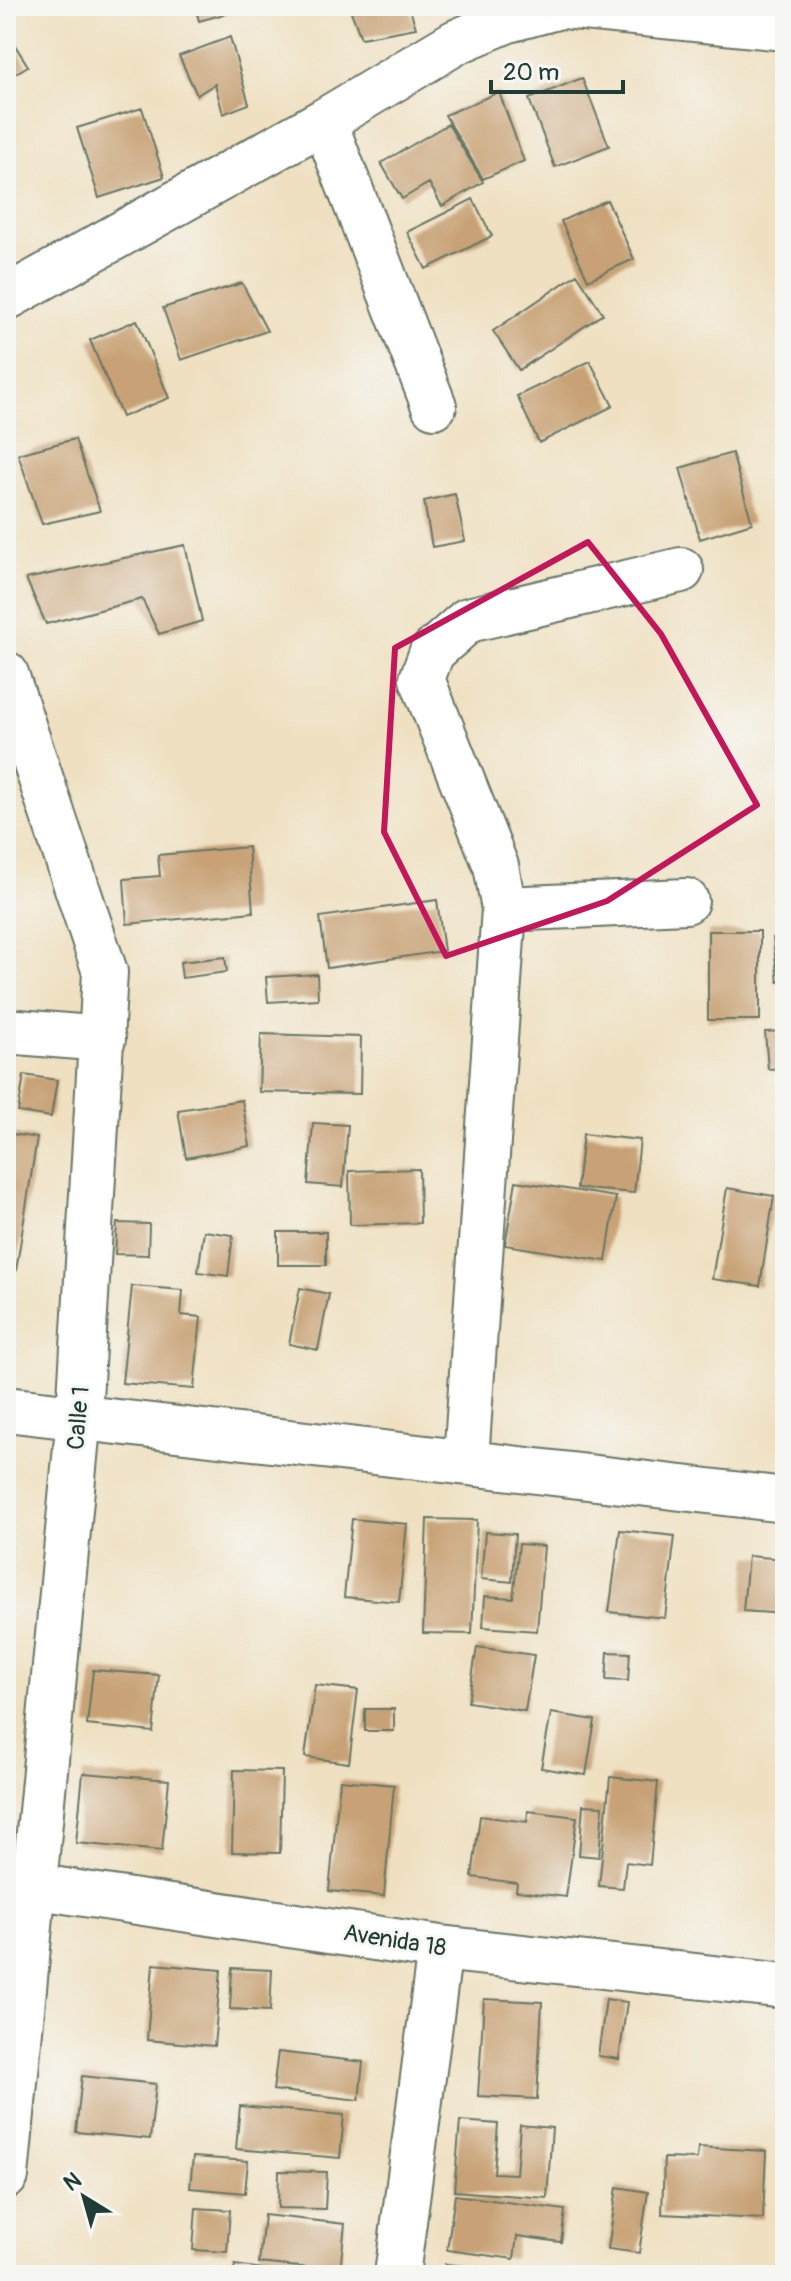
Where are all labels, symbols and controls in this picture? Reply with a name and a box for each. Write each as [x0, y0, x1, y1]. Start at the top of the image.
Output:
scale bar [491, 44, 623, 94]
text: 20 m [503, 58, 559, 87]
street label: Calle 1 [61, 1385, 96, 1451]
street label: Avenida 18 [341, 1918, 448, 1963]
north arrow [44, 2157, 124, 2237]
text: N [58, 2166, 87, 2197]

